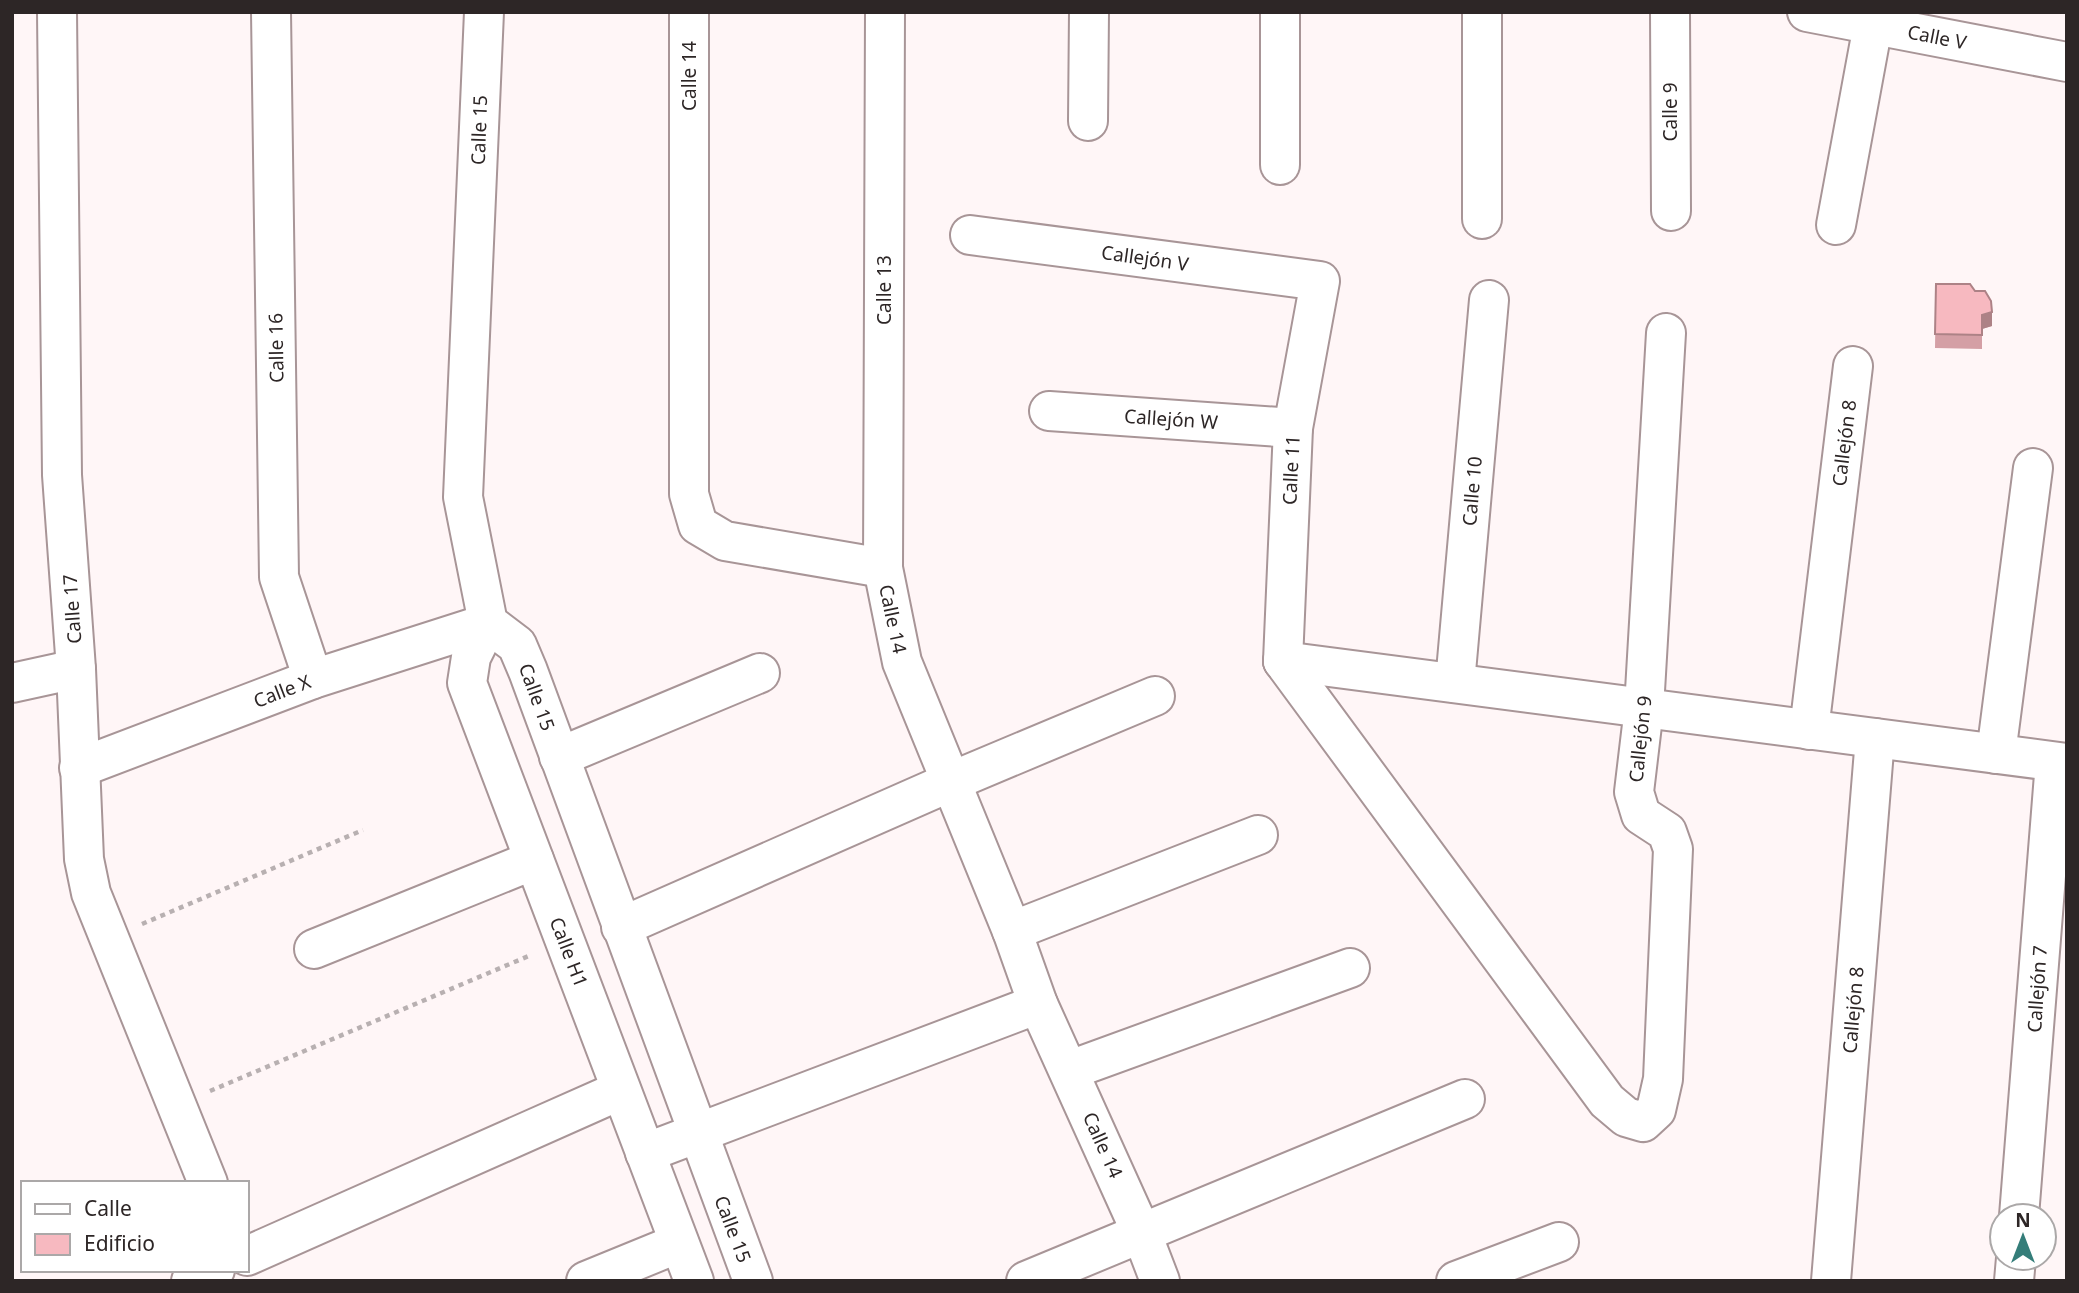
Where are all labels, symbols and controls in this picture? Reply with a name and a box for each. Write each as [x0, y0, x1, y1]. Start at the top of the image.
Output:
street label: Calle V [1905, 19, 1969, 56]
street label: Calle 14 [676, 41, 702, 111]
street label: Calle 9 [1657, 83, 1683, 142]
street label: Calle 15 [465, 95, 493, 165]
street label: Callejón V [1100, 239, 1191, 277]
street label: Calle 13 [871, 255, 897, 325]
street label: Calle 16 [262, 313, 290, 383]
street label: Callejón 8 [1826, 398, 1862, 488]
street label: Callejón W [1123, 403, 1219, 435]
street label: Calle 11 [1276, 434, 1306, 506]
street label: Calle 10 [1456, 455, 1488, 527]
street label: Calle 17 [57, 573, 87, 645]
street label: Calle 14 [873, 582, 913, 656]
street label: Calle 15 [513, 660, 561, 734]
street label: Calle X [250, 668, 315, 714]
street label: Callejón 9 [1623, 694, 1657, 784]
street label: Calle H1 [544, 913, 594, 991]
street label: Callejón 7 [2021, 945, 2053, 1033]
street label: Callejón 8 [1836, 965, 1870, 1055]
street label: Calle 14 [1077, 1108, 1129, 1182]
legend [21, 1181, 248, 1272]
street label: Calle 15 [708, 1192, 758, 1266]
text: Calle [84, 1194, 132, 1222]
north arrow [1988, 1202, 2058, 1272]
text: N [2015, 1207, 2031, 1233]
text: Edificio [84, 1229, 155, 1257]

